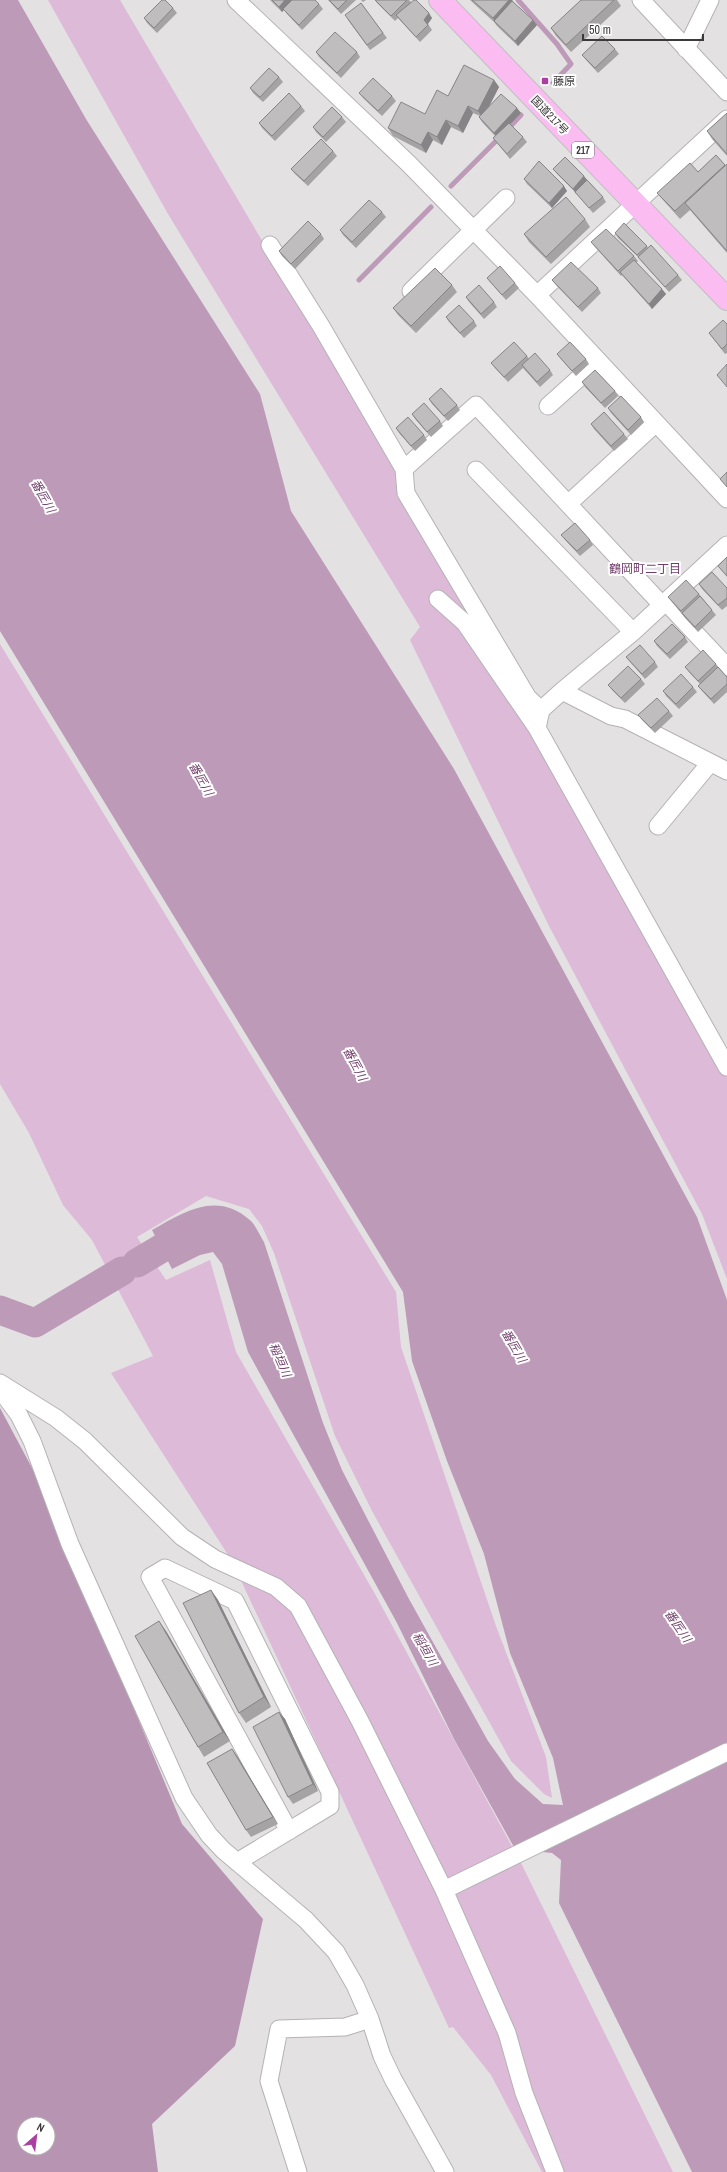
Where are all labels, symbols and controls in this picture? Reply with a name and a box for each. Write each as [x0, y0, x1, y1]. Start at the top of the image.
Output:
scale bar [583, 16, 703, 42]
text: 50 m [589, 22, 611, 38]
place label: 藤原 [553, 74, 575, 88]
marker: 藤原 [540, 76, 550, 86]
street label: 国道217号 [528, 93, 572, 137]
road number: 217 [572, 142, 594, 158]
water label: 番匠川 [27, 476, 60, 517]
district label: 鶴岡町二丁目 [609, 561, 681, 577]
water label: 番匠川 [185, 759, 218, 800]
water label: 番匠川 [339, 1044, 371, 1085]
water label: 番匠川 [498, 1326, 531, 1367]
water label: 稲垣川 [265, 1340, 295, 1382]
water label: 番匠川 [661, 1607, 696, 1647]
water label: 稲垣川 [409, 1629, 442, 1670]
north arrow [16, 2116, 56, 2156]
text: N [35, 2119, 47, 2135]

